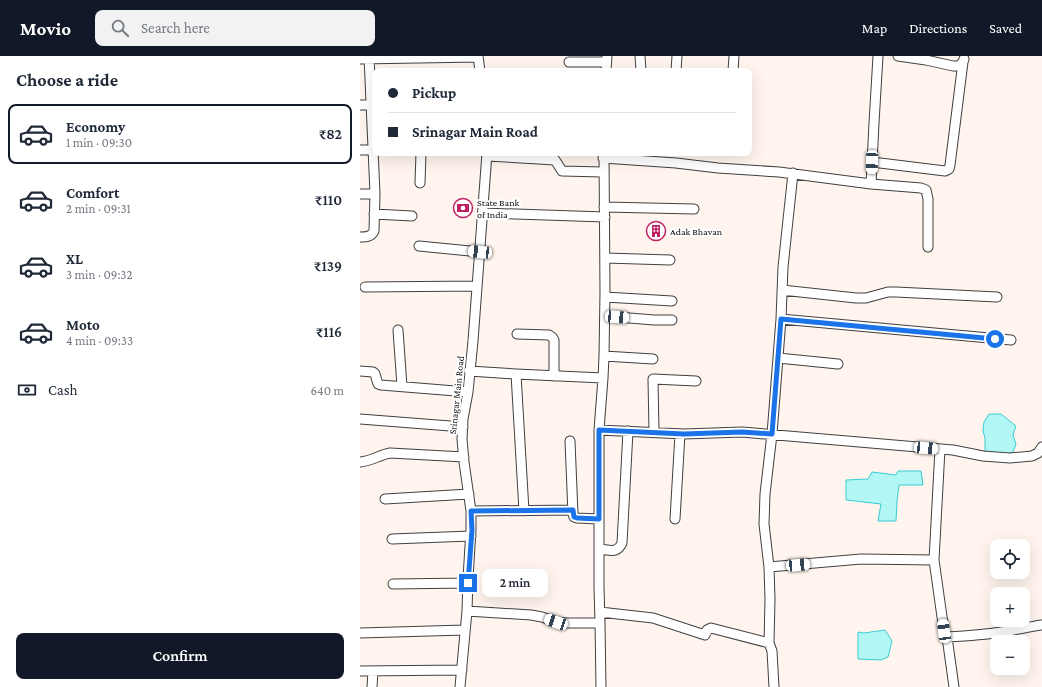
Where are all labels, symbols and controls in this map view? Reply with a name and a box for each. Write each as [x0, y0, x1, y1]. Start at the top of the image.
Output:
search box [95, 10, 375, 46]
icon: search [109, 17, 131, 39]
text: Movio [20, 18, 71, 39]
text: Search here [141, 20, 210, 36]
text: Map [862, 20, 887, 36]
text: Directions [909, 20, 967, 36]
text: Saved [989, 20, 1022, 36]
text: Choose a ride [16, 70, 118, 90]
text: Pickup [412, 85, 456, 101]
icon: car [18, 116, 54, 152]
text: Economy [66, 119, 125, 135]
text: Srinagar Main Road [412, 124, 538, 140]
text: ₹82 [319, 126, 342, 142]
text: 1 min · 09:30 [66, 135, 132, 150]
car [866, 150, 878, 174]
icon: car [18, 182, 54, 218]
text: Comfort [66, 185, 120, 201]
text: ₹110 [315, 192, 342, 208]
bank icon: State Bank of India [452, 197, 474, 219]
place label: State Bank of India [477, 197, 520, 220]
text: 2 min · 09:31 [66, 201, 131, 216]
building icon: Adak Bhavan [645, 220, 667, 242]
place label: Adak Bhavan [670, 226, 723, 237]
car [467, 245, 493, 259]
icon: car [18, 248, 54, 284]
text: XL [66, 251, 83, 267]
text: ₹139 [314, 258, 342, 274]
text: 3 min · 09:32 [66, 267, 133, 282]
car [605, 310, 629, 324]
icon: car [18, 314, 54, 350]
text: Moto [66, 317, 100, 333]
text: ₹116 [316, 324, 342, 340]
route start [986, 330, 1004, 348]
text: 4 min · 09:33 [66, 333, 133, 348]
street label: Srinagar Main Road [447, 355, 466, 435]
icon: cash [16, 379, 38, 401]
text: Cash [48, 382, 78, 398]
text: 640 m [311, 383, 344, 398]
car [914, 441, 938, 455]
map controls [990, 539, 1030, 675]
button: locate [990, 539, 1030, 579]
car [786, 558, 810, 572]
callout: 2 min [482, 569, 548, 597]
route end [459, 574, 477, 592]
text: 2 min [500, 575, 530, 590]
button: + [990, 587, 1030, 627]
car [543, 612, 569, 632]
car [936, 618, 952, 644]
button: Confirm [16, 633, 344, 679]
button: − [990, 635, 1030, 675]

